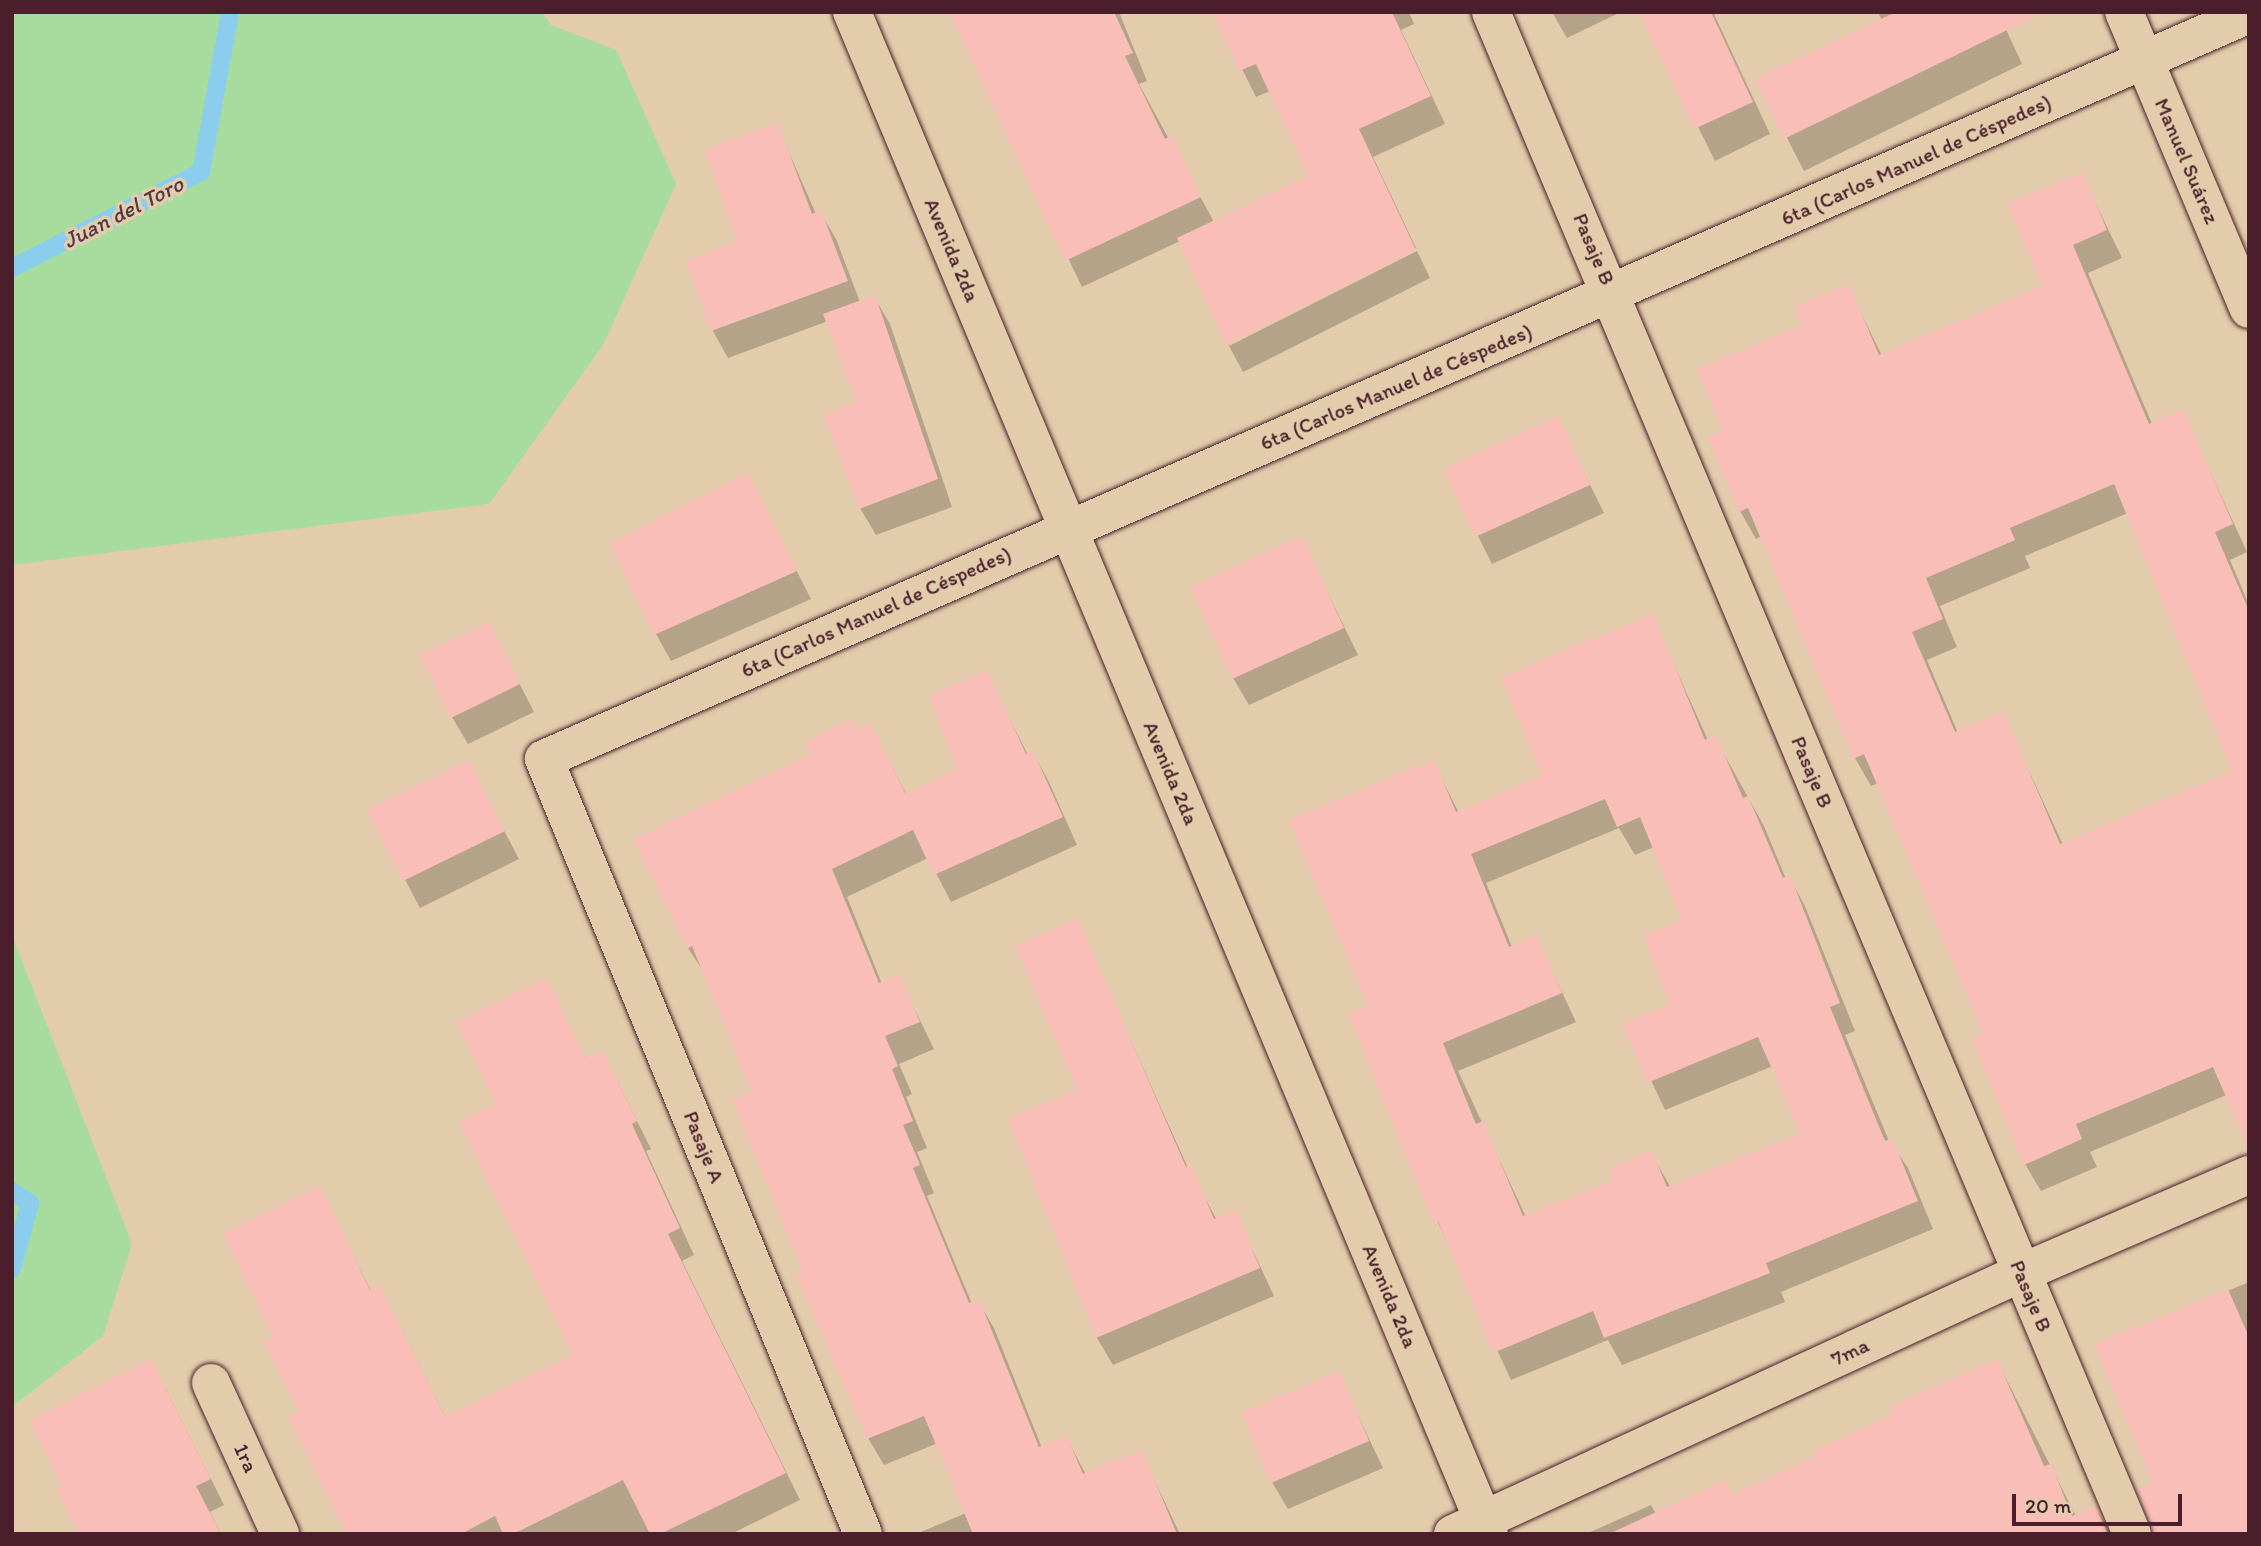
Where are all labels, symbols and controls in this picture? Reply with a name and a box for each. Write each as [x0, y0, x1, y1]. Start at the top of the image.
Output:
street label: 6ta (Carlos Manuel de Céspedes) [1777, 89, 2055, 231]
street label: Manuel Suárez [2149, 94, 2225, 228]
water label: Juan del Toro [58, 170, 188, 254]
street label: Avenida 2da [919, 194, 985, 306]
street label: Pasaje B [1568, 209, 1620, 289]
street label: 6ta (Carlos Manuel de Céspedes) [1256, 318, 1536, 456]
street label: 6ta (Carlos Manuel de Céspedes) [737, 541, 1015, 683]
street label: Avenida 2da [1138, 717, 1204, 829]
street label: Pasaje B [1786, 732, 1838, 812]
street label: Pasaje A [678, 1107, 730, 1187]
street label: Avenida 2da [1357, 1240, 1423, 1352]
street label: Pasaje B [2005, 1256, 2057, 1336]
street label: 7ma [1827, 1332, 1873, 1372]
street label: 1ra [228, 1440, 264, 1476]
scale bar [2016, 1480, 2186, 1524]
text: 20 m [2025, 1493, 2071, 1518]

